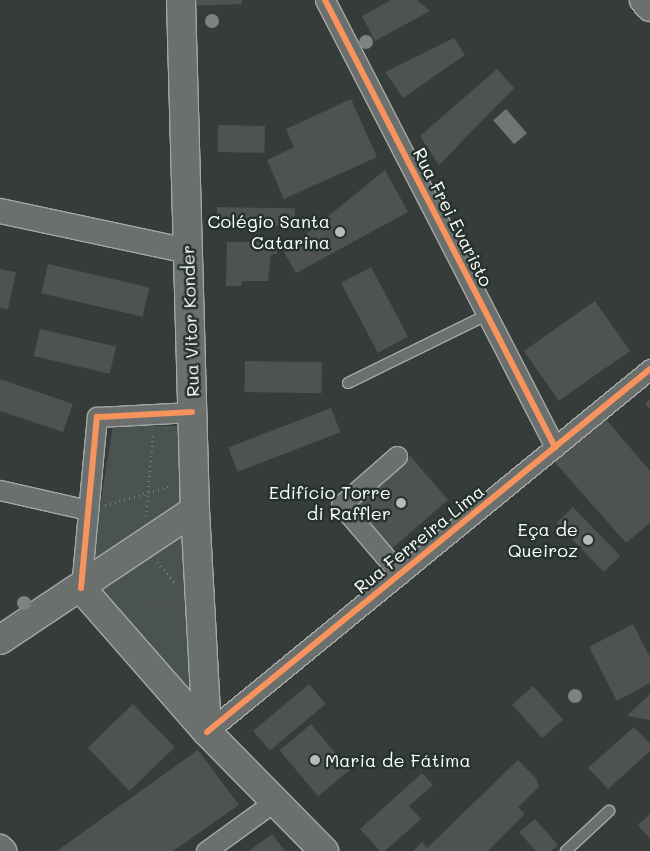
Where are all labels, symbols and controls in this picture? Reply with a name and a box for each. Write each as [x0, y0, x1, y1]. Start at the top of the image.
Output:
street label: Rua Frei Evaristo [409, 144, 497, 290]
place label: Colégio Santa Catarina [208, 211, 330, 253]
marker: Colégio Santa Catarina [334, 226, 346, 238]
street label: Rua Vitor Konder [177, 245, 203, 397]
street label: Rua Ferreira Lima [350, 480, 488, 598]
place label: Edifício Torre di Raffler [269, 482, 391, 524]
marker: Edifício Torre di Raffler [395, 497, 407, 509]
place label: Eça de Queiroz [508, 519, 578, 562]
marker: Eça de Queiroz [582, 534, 594, 546]
place label: Maria de Fátima [325, 749, 471, 771]
marker: Maria de Fátima [309, 754, 321, 766]

